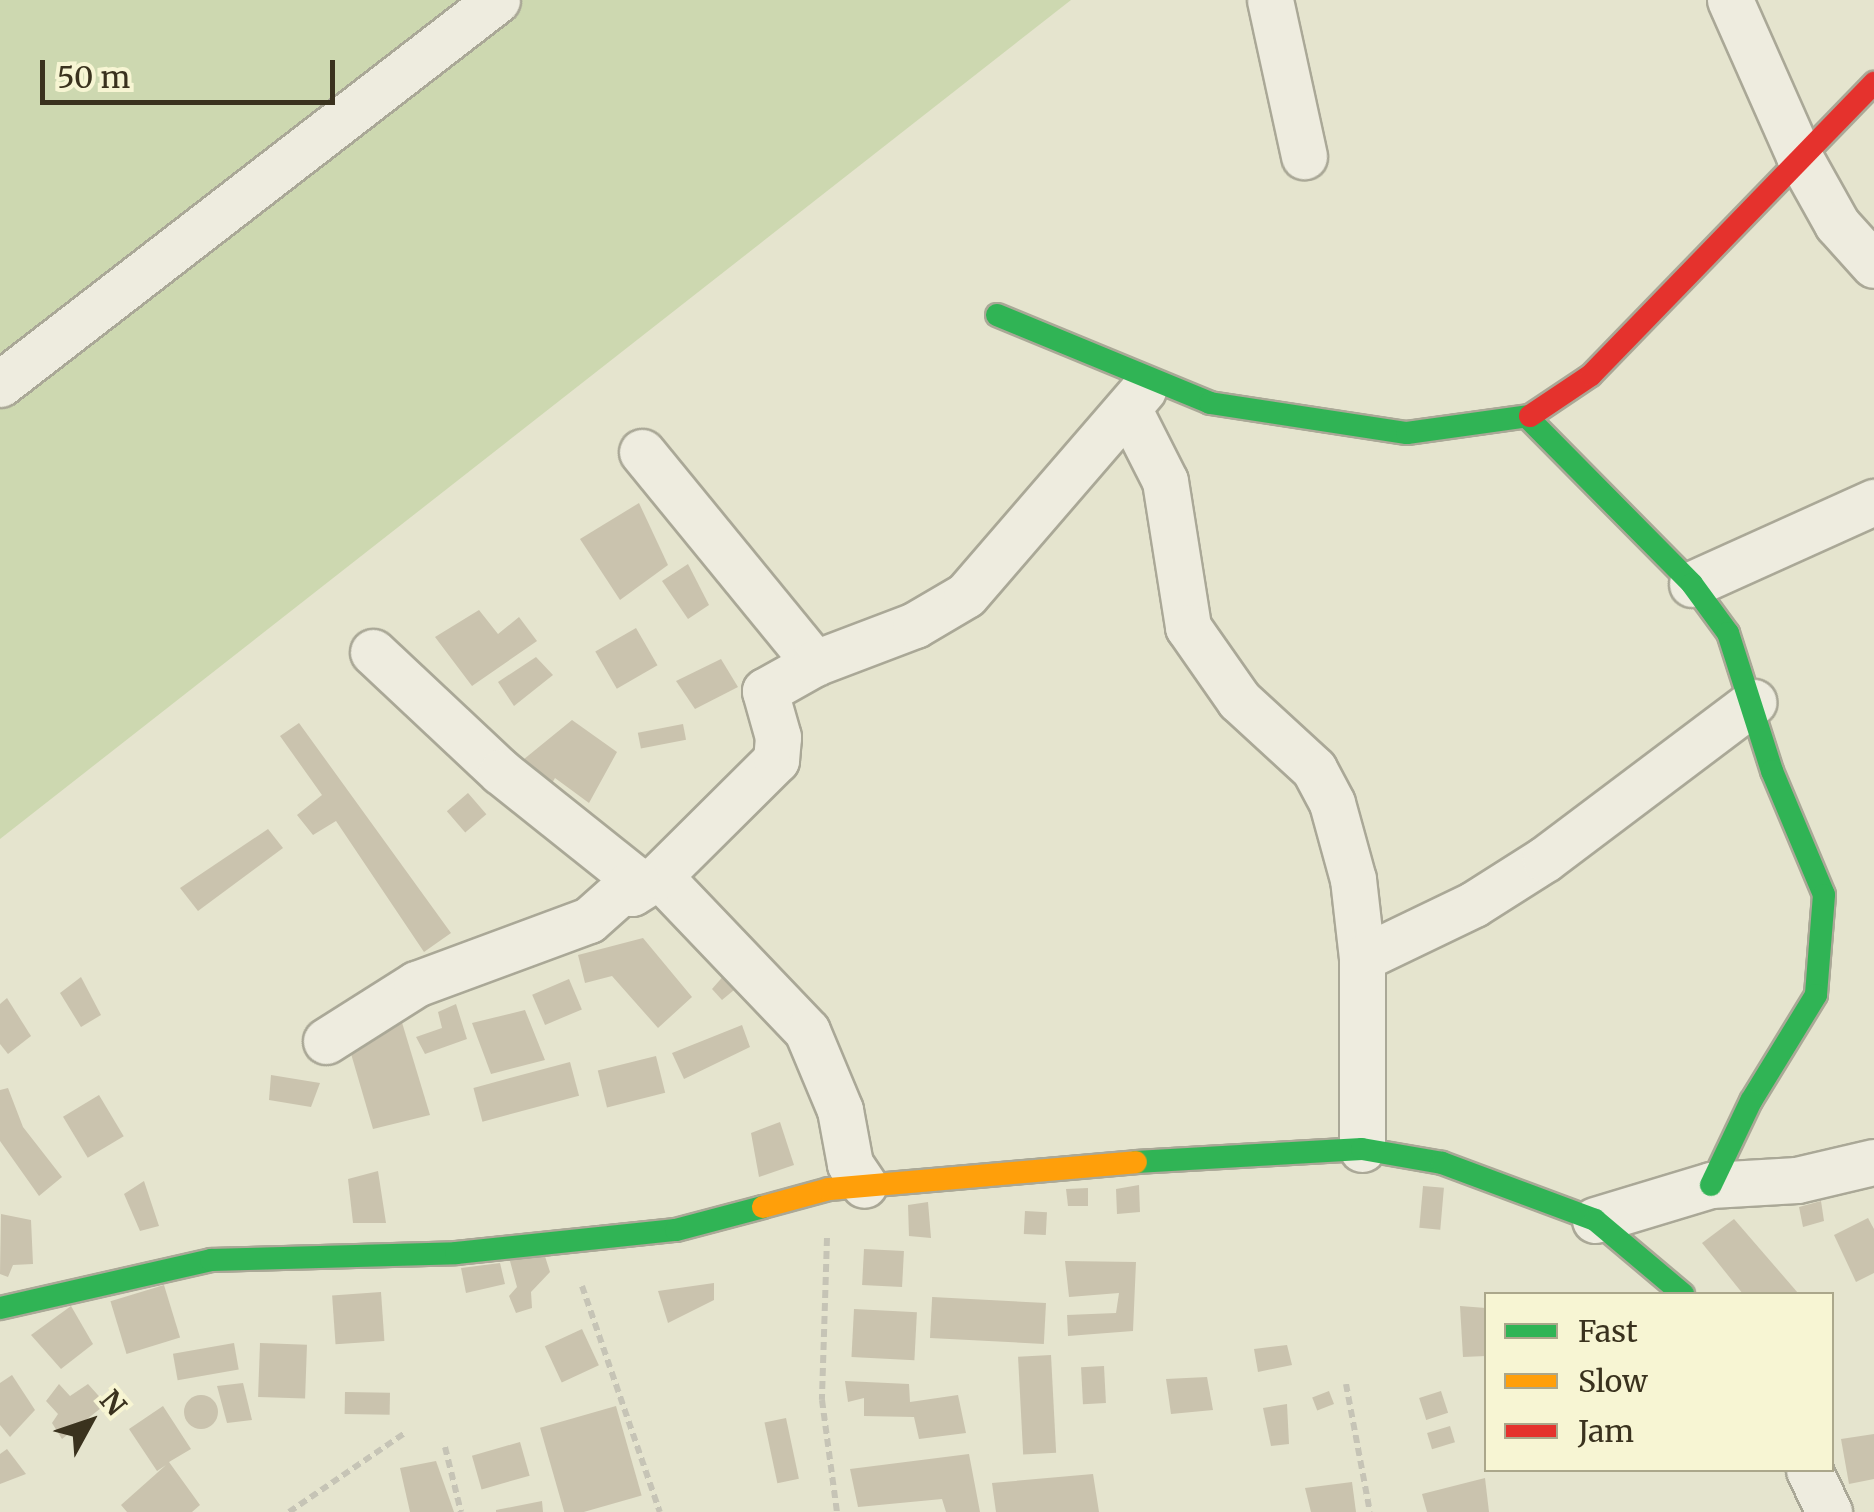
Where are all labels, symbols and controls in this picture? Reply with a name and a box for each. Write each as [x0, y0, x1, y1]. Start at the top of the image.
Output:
scale bar [45, 40, 340, 102]
text: 50 m [57, 58, 130, 96]
legend [1484, 1292, 1834, 1472]
text: Fast [1578, 1312, 1638, 1350]
text: Slow [1578, 1362, 1648, 1400]
north arrow [40, 1372, 140, 1472]
text: N [92, 1383, 134, 1423]
text: Jam [1578, 1412, 1634, 1450]

